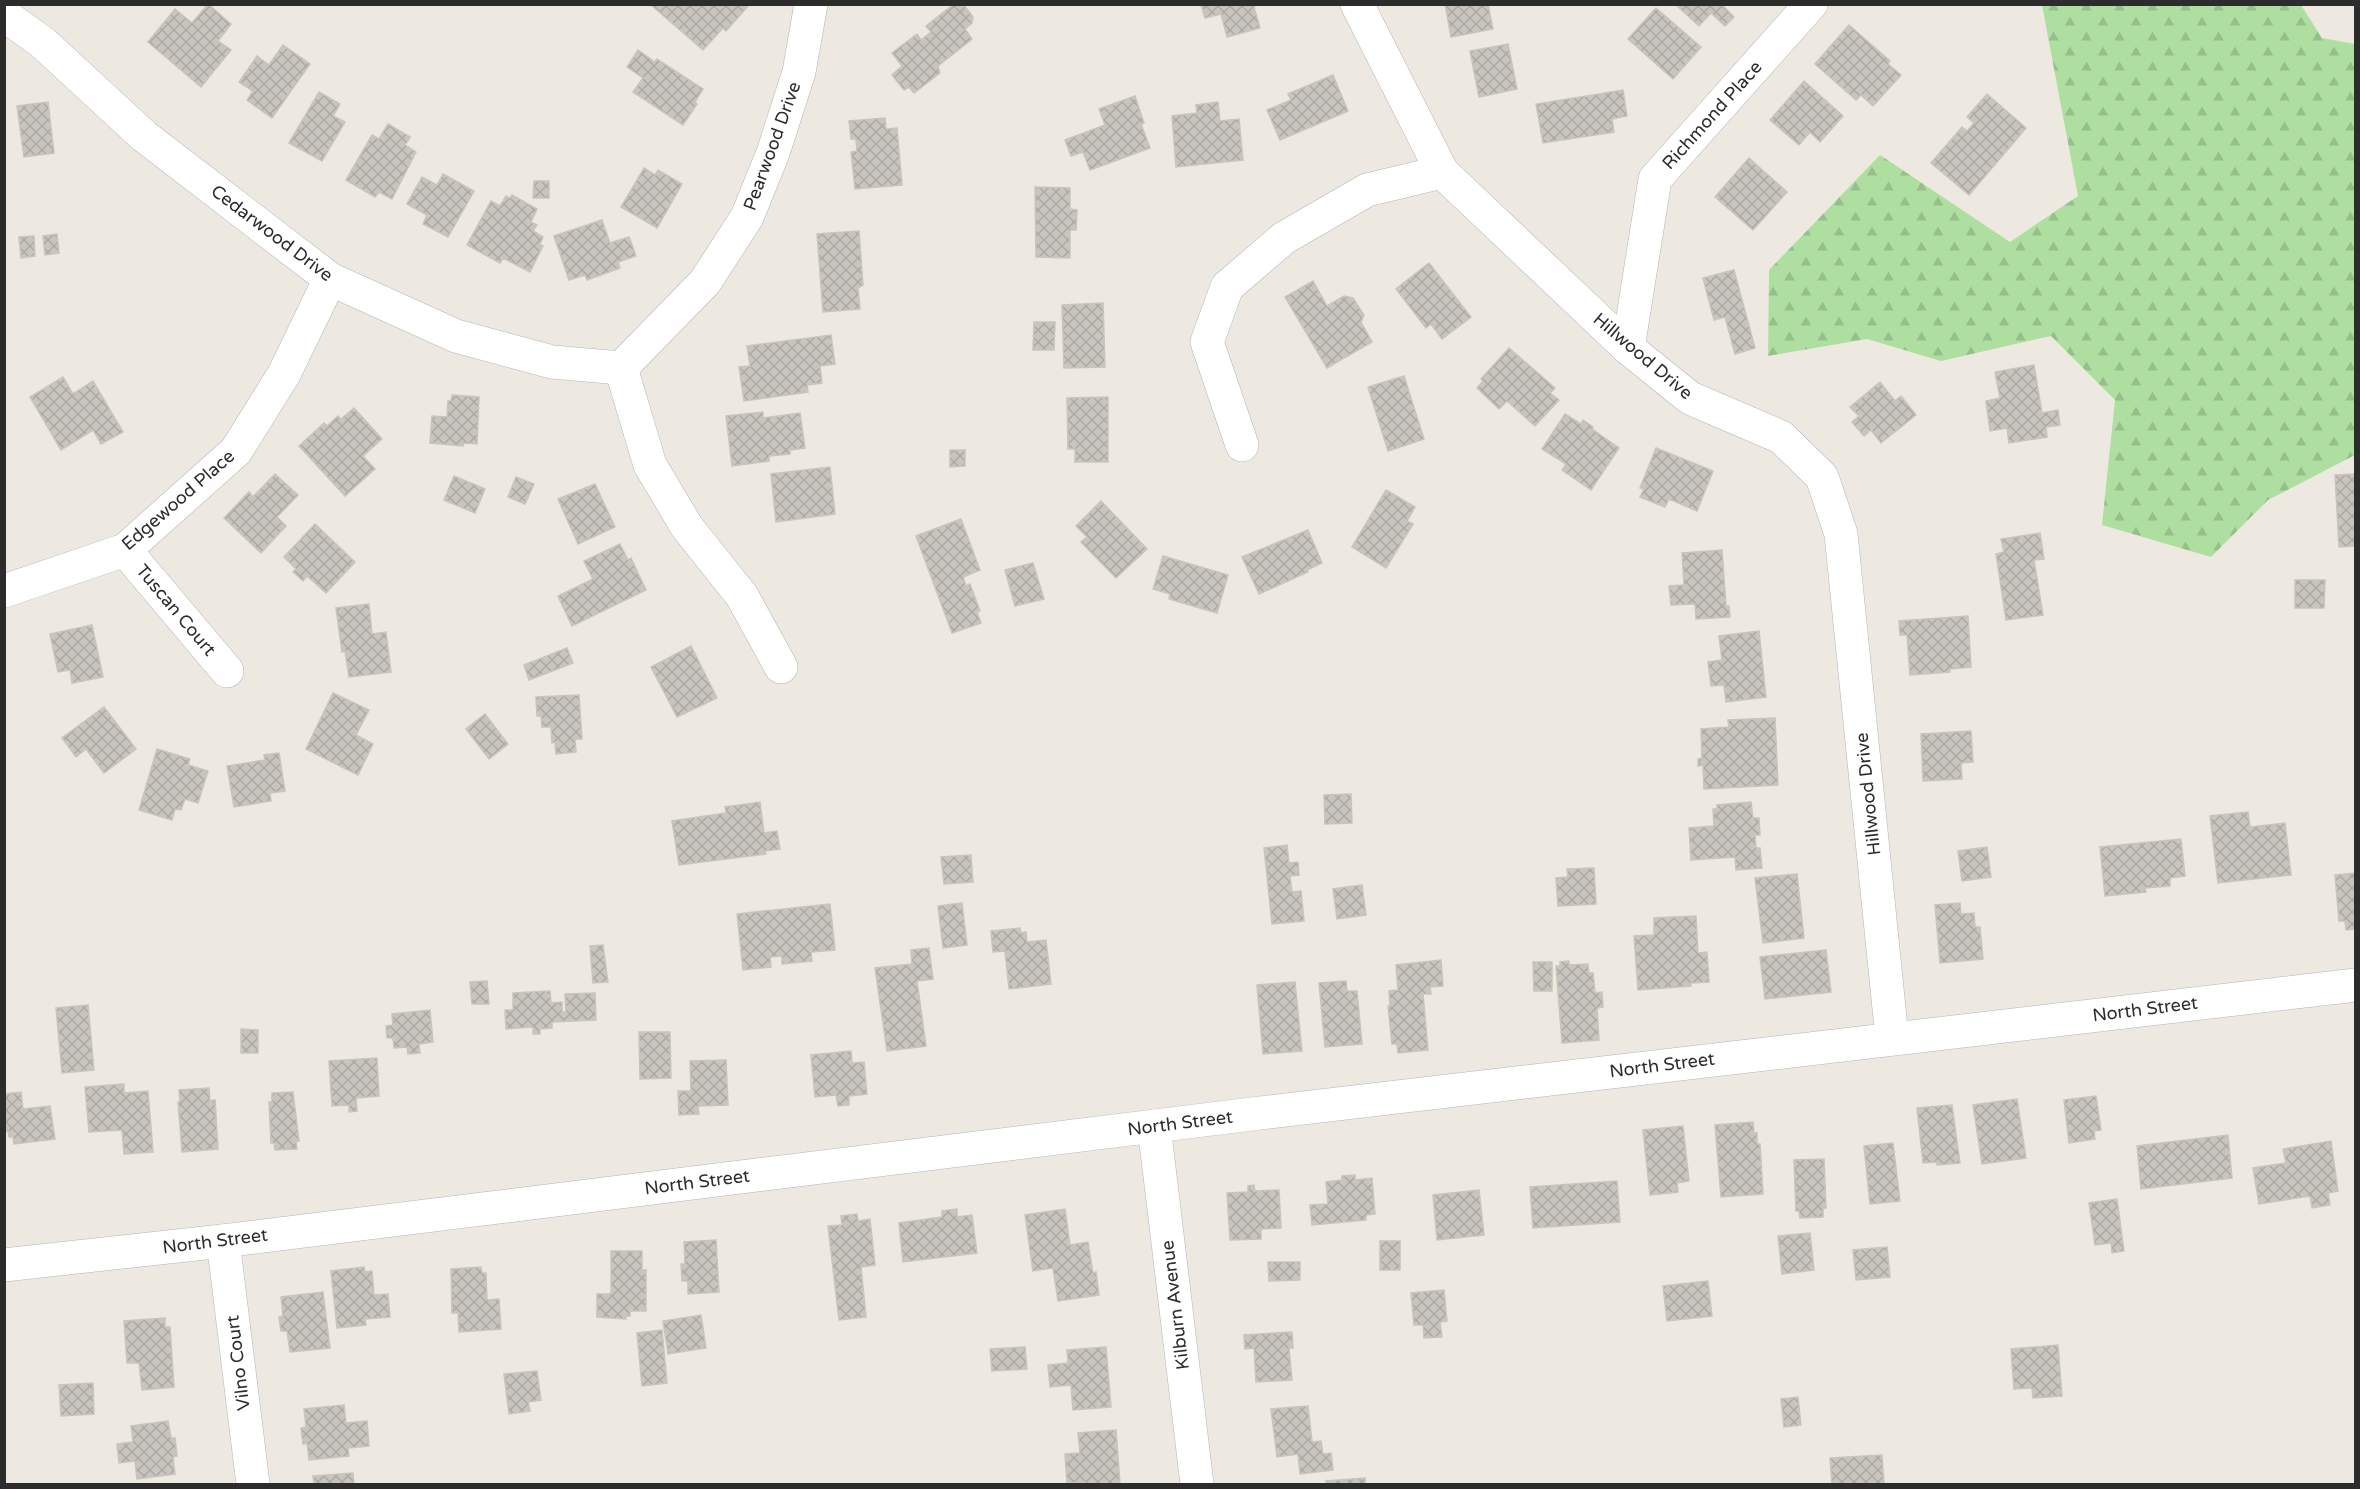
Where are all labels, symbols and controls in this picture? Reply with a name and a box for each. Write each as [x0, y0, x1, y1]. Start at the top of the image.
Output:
street label: Richmond Place [1657, 56, 1767, 174]
street label: Pearwood Drive [739, 79, 805, 213]
street label: Cedarwood Drive [207, 180, 337, 286]
street label: Hillwood Drive [1589, 308, 1697, 404]
street label: Edgewood Place [117, 445, 239, 555]
street label: Tuscan Court [131, 560, 221, 660]
street label: Hillwood Drive [1851, 732, 1885, 856]
street label: North Street [2091, 992, 2199, 1026]
street label: North Street [1608, 1048, 1716, 1082]
street label: North Street [1126, 1106, 1234, 1140]
street label: North Street [643, 1165, 751, 1199]
street label: North Street [161, 1224, 269, 1258]
street label: Kilburn Avenue [1156, 1239, 1194, 1371]
street label: Vilno Court [221, 1314, 255, 1412]

